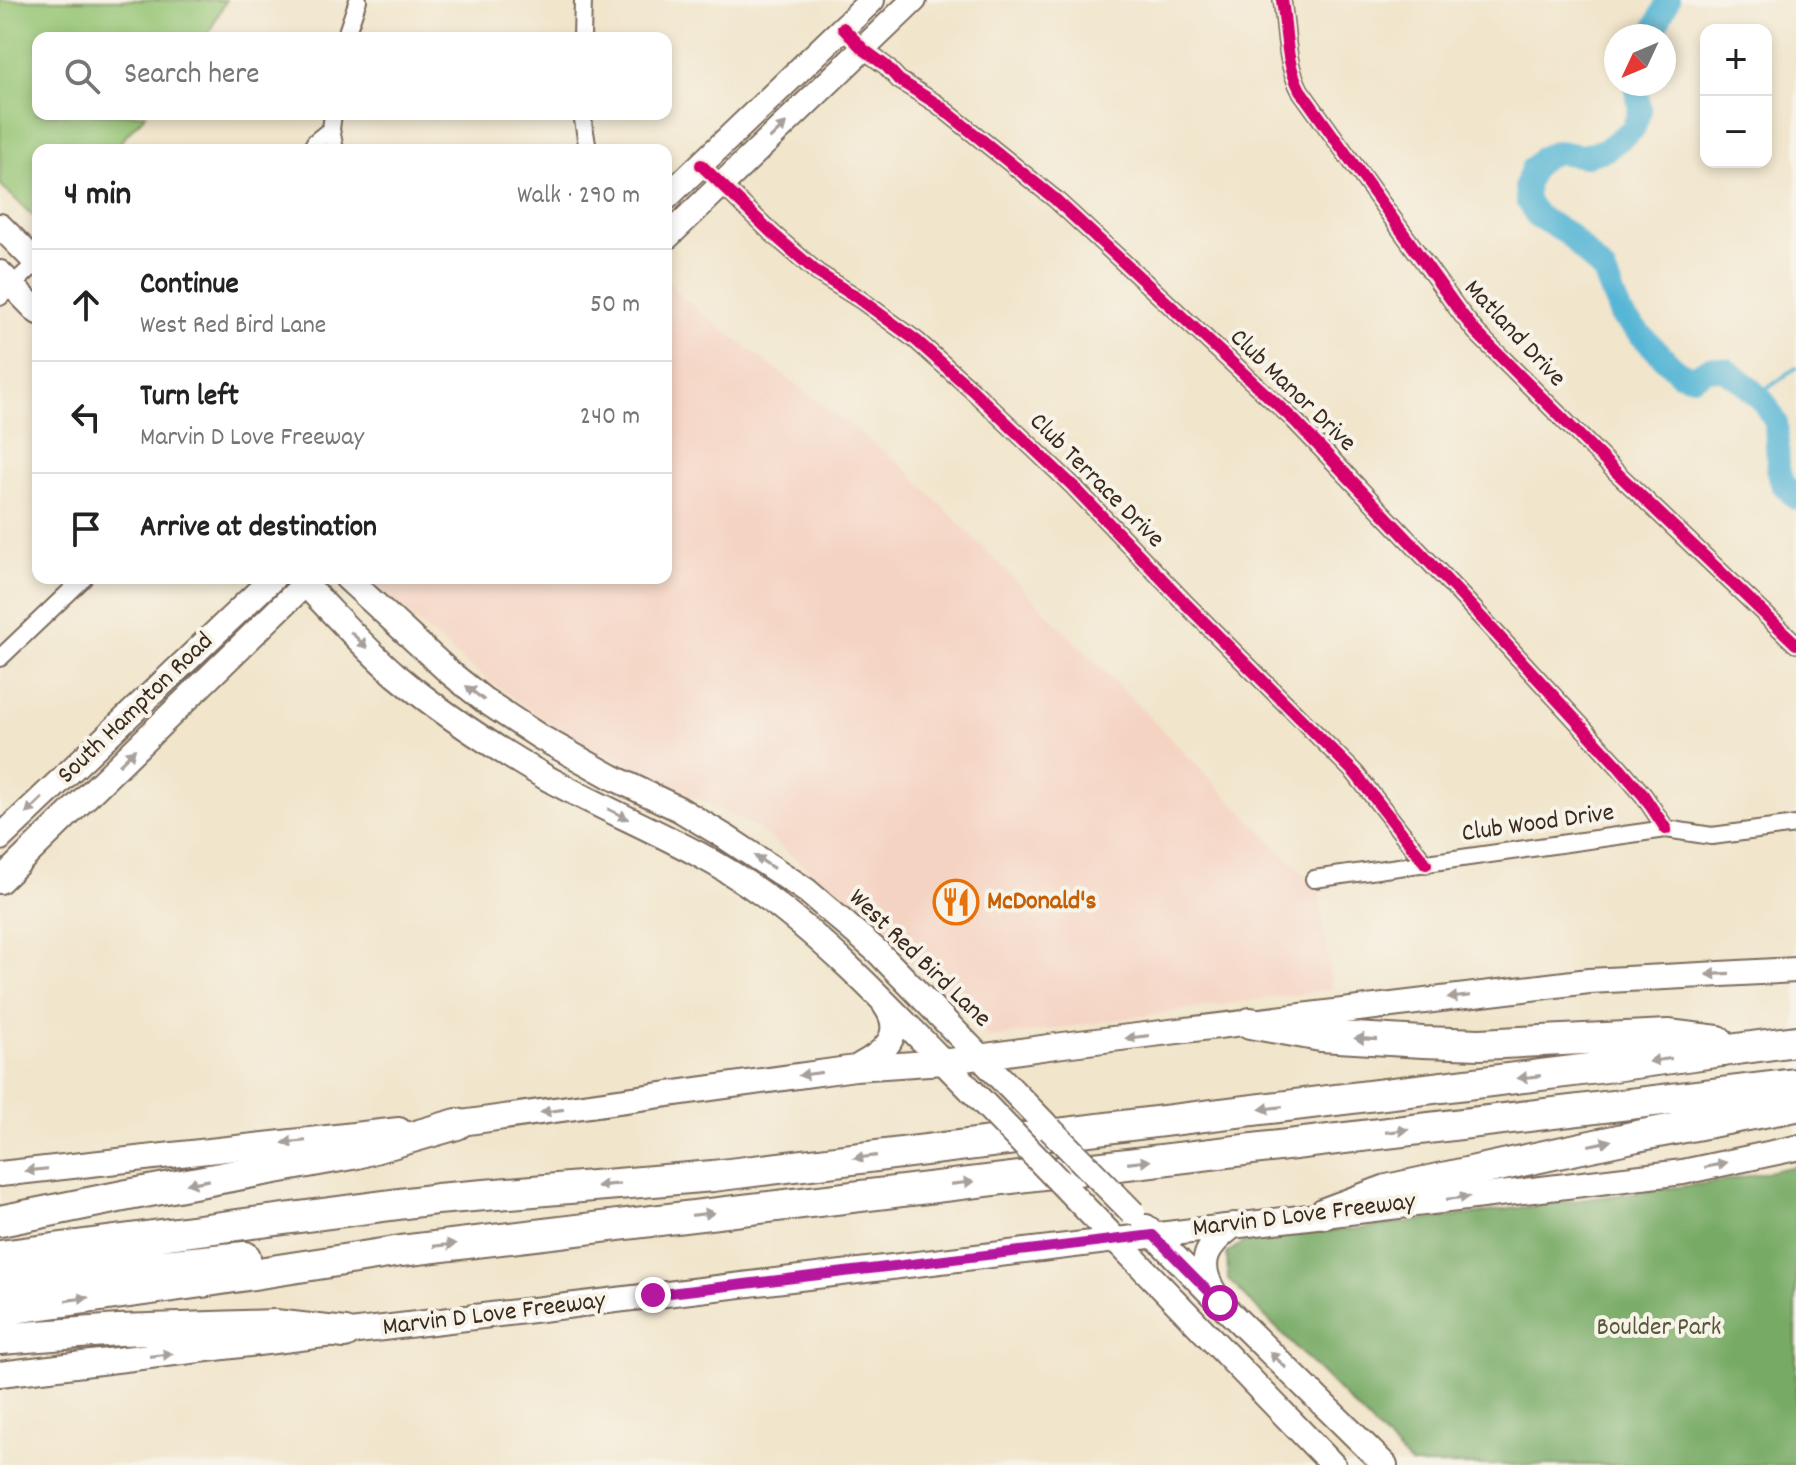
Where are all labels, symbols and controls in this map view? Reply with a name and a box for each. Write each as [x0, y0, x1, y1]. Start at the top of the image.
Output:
north arrow [1604, 24, 1676, 96]
map controls [1700, 24, 1772, 168]
button: + [1700, 24, 1772, 96]
search box [32, 32, 672, 120]
icon: search [60, 54, 104, 98]
text: Search here [124, 55, 260, 98]
button: − [1700, 96, 1772, 168]
one-way arrow [768, 122, 787, 141]
text: 4 min [64, 172, 131, 221]
text: Walk · 290 m [517, 178, 640, 215]
text: Continue [140, 265, 239, 308]
street label: Matland Drive [1454, 272, 1574, 396]
icon: ahead [64, 283, 108, 327]
text: 50 m [590, 287, 640, 324]
text: West Red Bird Lane [140, 308, 326, 345]
street label: Club Manor Drive [1220, 321, 1364, 461]
text: Turn left [140, 377, 239, 420]
icon: left [64, 395, 108, 439]
text: 240 m [580, 399, 640, 436]
street label: Club Terrace Drive [1020, 405, 1172, 557]
text: Marvin D Love Freeway [140, 420, 364, 457]
icon: arrive [64, 507, 108, 551]
text: Arrive at destination [140, 508, 377, 551]
street label: South Hampton Road [49, 625, 223, 793]
one-way arrow [349, 630, 368, 649]
one-way arrow [465, 685, 485, 702]
one-way arrow [117, 748, 136, 767]
street label: Club Wood Drive [1459, 795, 1617, 853]
one-way arrow [25, 796, 44, 815]
one-way arrow [607, 808, 630, 821]
one-way arrow [754, 855, 775, 870]
restaurant icon: McDonald's [932, 878, 980, 926]
street label: West Red Bird Lane [839, 881, 999, 1037]
place label: McDonald's [987, 884, 1096, 921]
one-way arrow [1705, 968, 1730, 981]
one-way arrow [1446, 991, 1471, 1004]
one-way arrow [1124, 1030, 1149, 1043]
one-way arrow [1353, 1032, 1378, 1045]
one-way arrow [1647, 1054, 1672, 1067]
one-way arrow [797, 1068, 822, 1081]
one-way arrow [1516, 1070, 1541, 1083]
one-way arrow [1258, 1101, 1283, 1114]
one-way arrow [539, 1105, 564, 1118]
one-way arrow [1385, 1124, 1410, 1137]
one-way arrow [281, 1136, 306, 1149]
one-way arrow [1588, 1136, 1613, 1149]
one-way arrow [852, 1151, 877, 1164]
one-way arrow [1127, 1155, 1152, 1168]
one-way arrow [1703, 1158, 1728, 1171]
one-way arrow [23, 1164, 48, 1177]
one-way arrow [949, 1176, 974, 1189]
one-way arrow [185, 1177, 210, 1189]
one-way arrow [595, 1178, 620, 1191]
street label: Marvin D Love Freeway [1191, 1184, 1418, 1248]
one-way arrow [1446, 1191, 1471, 1204]
one-way arrow [691, 1208, 716, 1221]
one-way arrow [433, 1239, 458, 1252]
route end [635, 1277, 671, 1313]
street label: Marvin D Love Freeway [381, 1283, 608, 1347]
route start [1202, 1285, 1238, 1321]
one-way arrow [65, 1292, 90, 1305]
park label: Boulder Park [1597, 1310, 1721, 1347]
one-way arrow [149, 1348, 174, 1361]
one-way arrow [1269, 1351, 1288, 1370]

